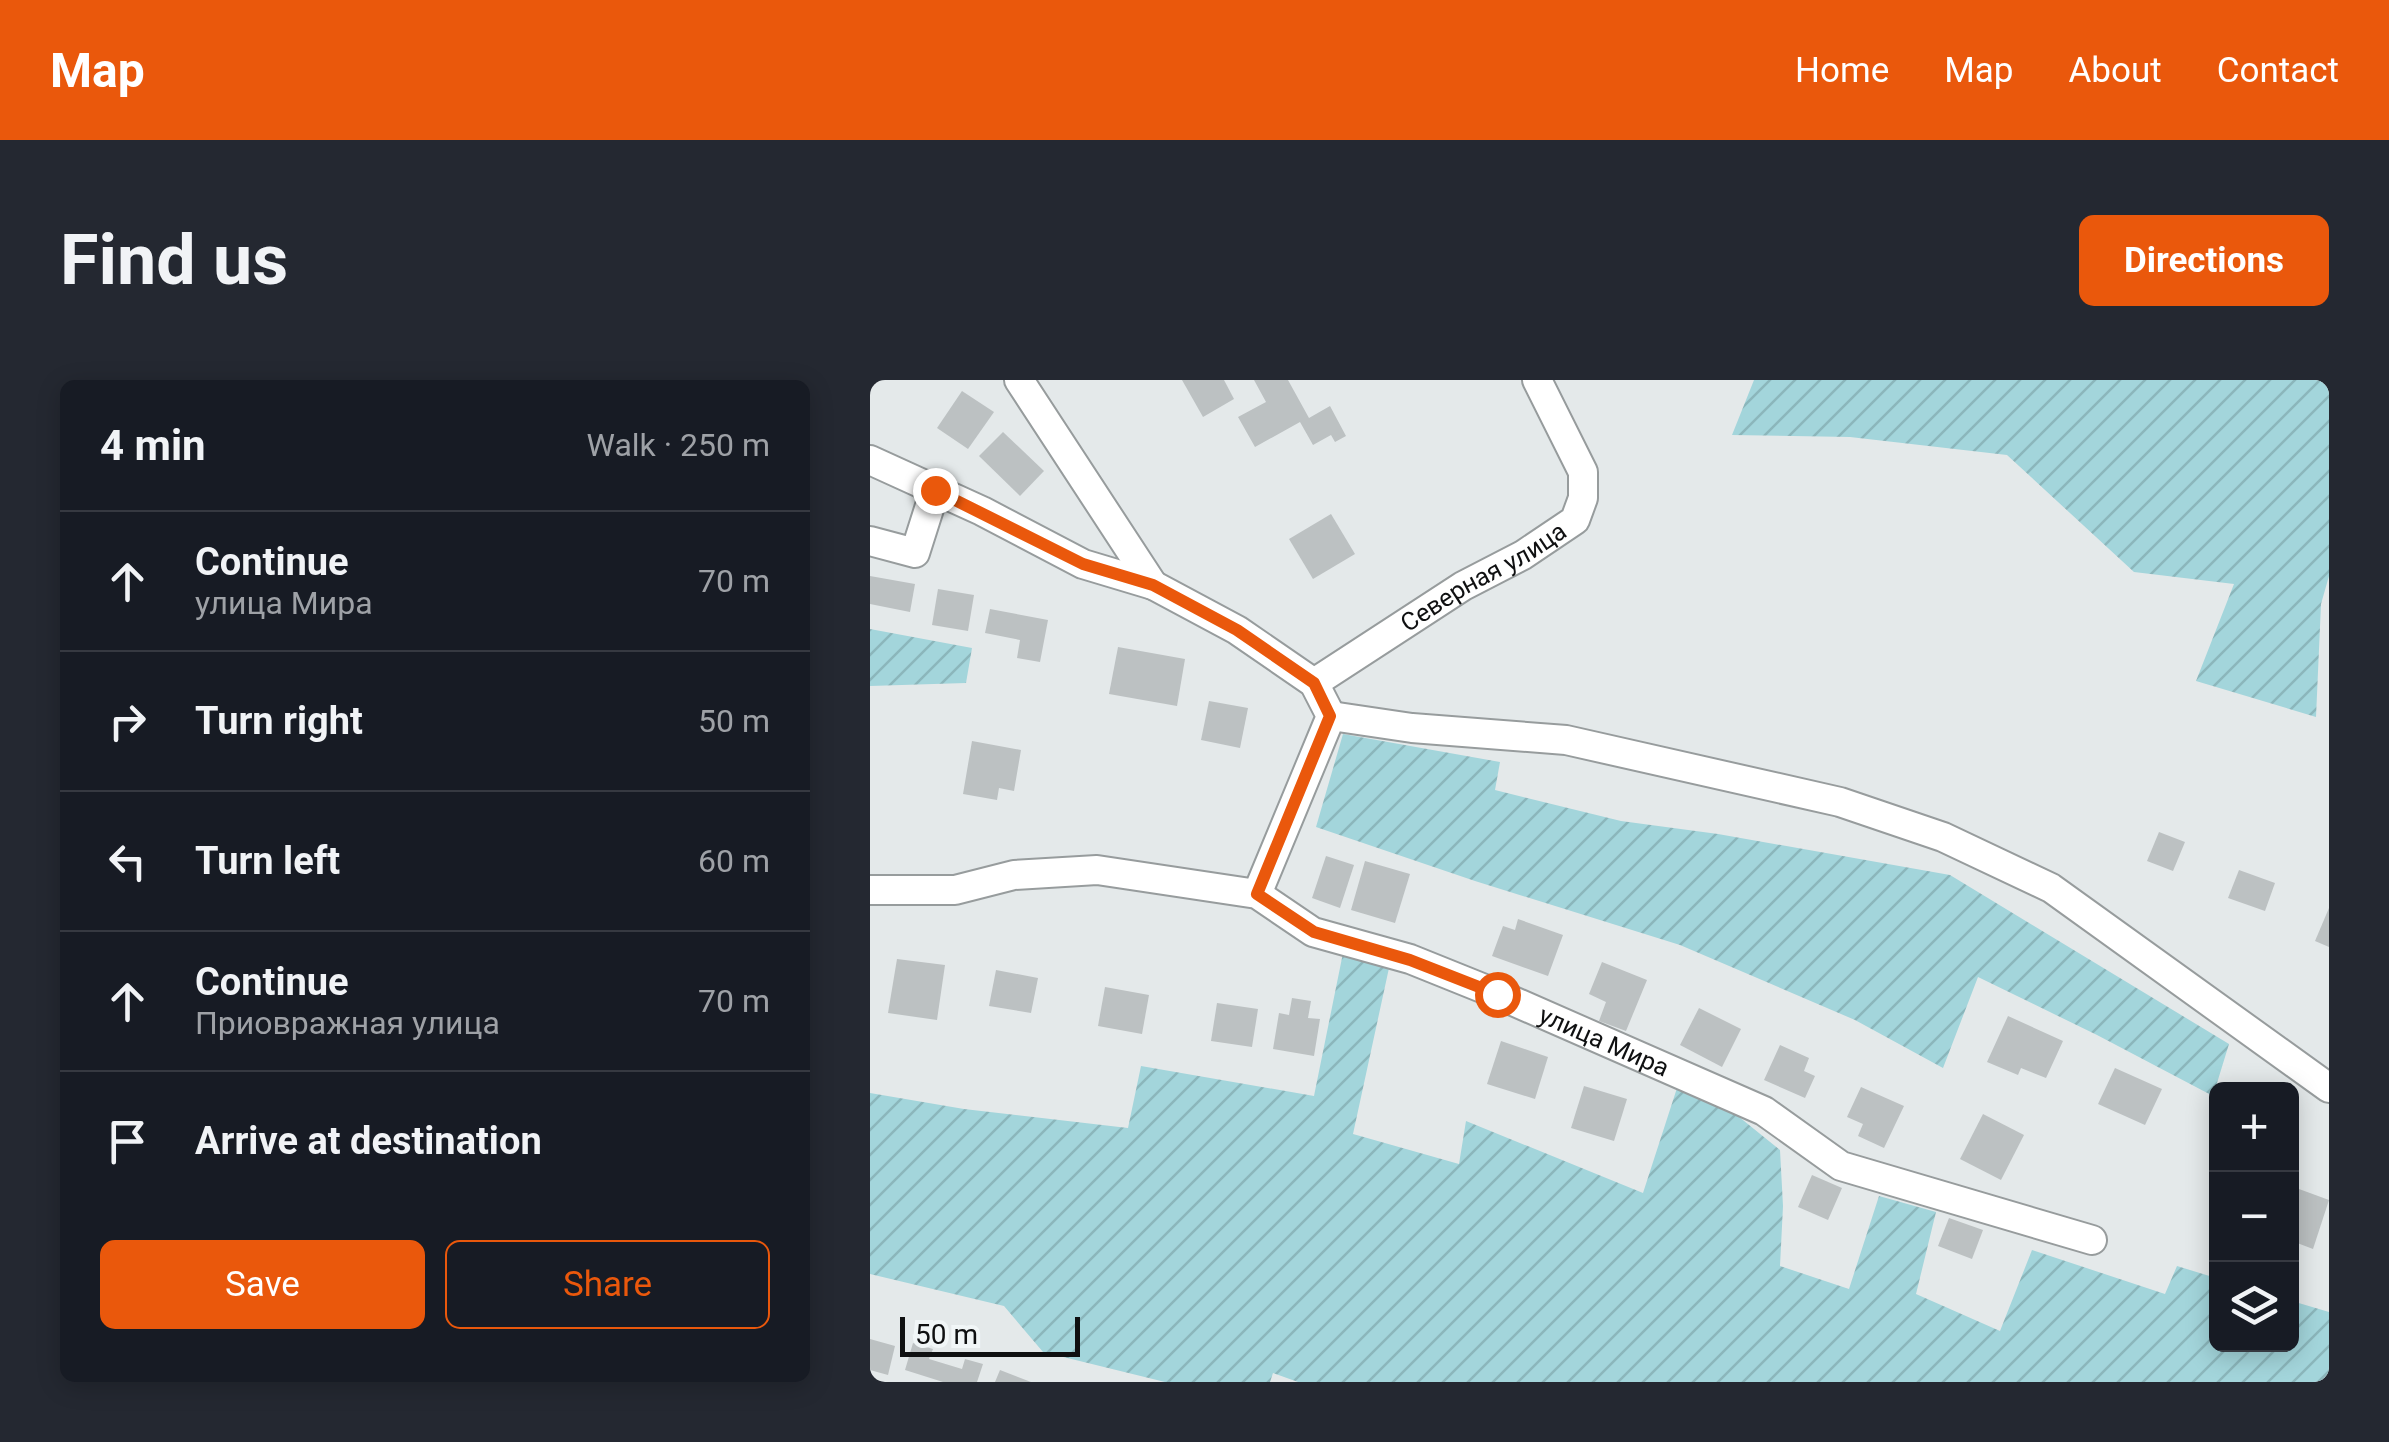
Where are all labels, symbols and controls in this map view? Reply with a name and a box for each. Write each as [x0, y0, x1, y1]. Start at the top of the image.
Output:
text: Map [50, 42, 145, 99]
text: Home [1795, 50, 1889, 91]
text: Map [1944, 50, 2013, 91]
text: About [2068, 50, 2162, 91]
text: Contact [2217, 50, 2339, 91]
button: Directions [2079, 215, 2329, 306]
text: Find us [60, 219, 288, 301]
text: 4 min [100, 421, 206, 470]
text: Walk · 250 m [587, 426, 770, 464]
route end [913, 468, 959, 514]
street label: Северная улица [1395, 516, 1571, 637]
text: Continue [195, 540, 349, 584]
icon: ahead [100, 554, 155, 609]
text: 70 m [698, 562, 770, 600]
text: улица Мира [195, 584, 373, 622]
icon: right [100, 694, 155, 749]
text: Turn right [195, 699, 363, 743]
text: 50 m [698, 702, 770, 740]
icon: left [100, 834, 155, 889]
text: Turn left [195, 839, 340, 883]
text: 60 m [698, 842, 770, 880]
text: Continue [195, 960, 349, 1004]
route start [1475, 972, 1521, 1018]
icon: ahead [100, 974, 155, 1029]
text: 70 m [698, 982, 770, 1020]
street label: улица Мира [1535, 1000, 1674, 1082]
text: Приовражная улица [195, 1004, 500, 1042]
map controls [2209, 1082, 2299, 1352]
button: + [2209, 1082, 2299, 1172]
icon: arrive [100, 1114, 155, 1169]
text: Arrive at destination [195, 1119, 542, 1163]
button: − [2209, 1172, 2299, 1262]
button: Save [100, 1240, 425, 1329]
button: Share [445, 1240, 770, 1329]
button: layers [2209, 1262, 2299, 1352]
scale bar [900, 1312, 1080, 1356]
text: 50 m [915, 1318, 978, 1351]

